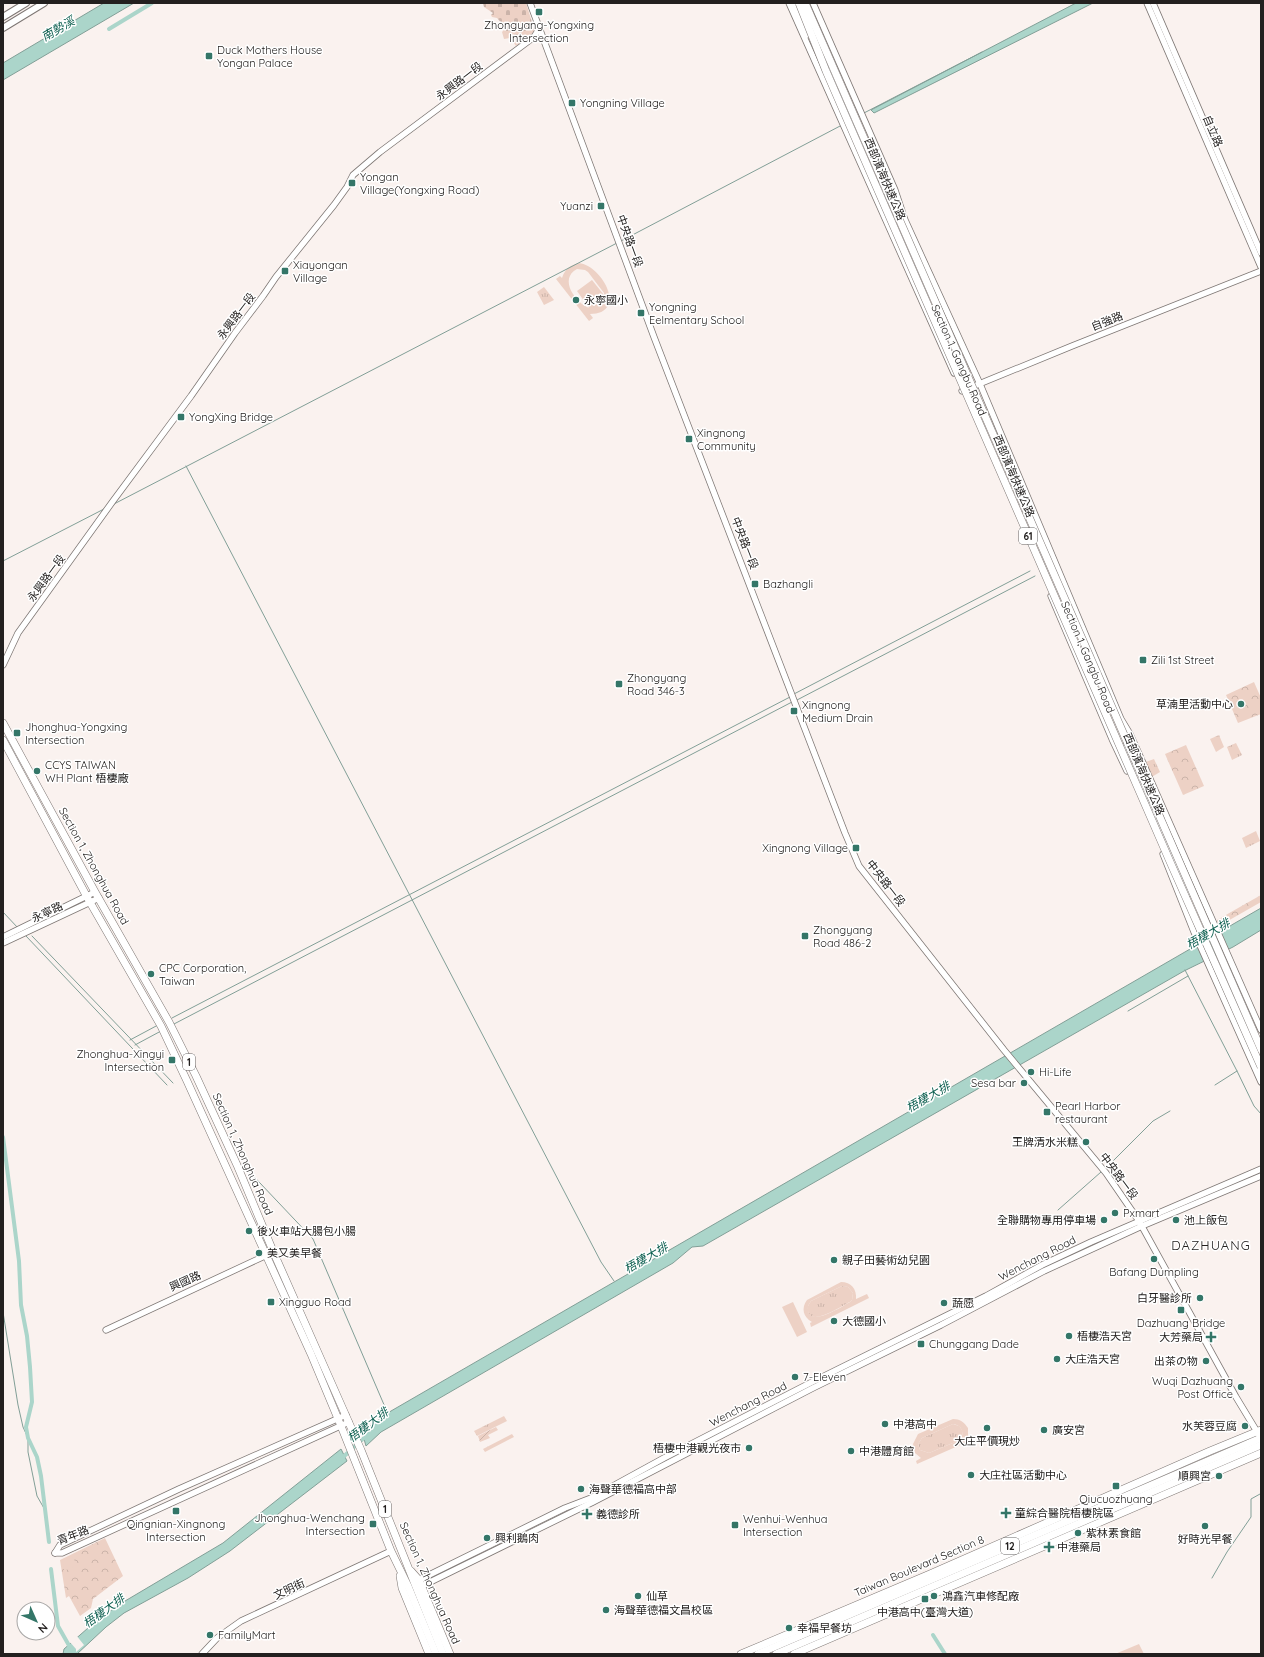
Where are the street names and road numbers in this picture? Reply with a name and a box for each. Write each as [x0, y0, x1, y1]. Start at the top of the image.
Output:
street label: 永興路一段 [433, 59, 485, 103]
street label: 自立路 [1200, 113, 1226, 149]
street label: 西部濱海快速公路 [861, 136, 909, 222]
street label: 中央路一段 [614, 213, 646, 269]
street label: 永興路一段 [214, 290, 258, 342]
street label: Section 1, Gangbu Road [928, 302, 990, 418]
street label: 自強路 [1089, 309, 1125, 333]
street label: 西部濱海快速公路 [990, 433, 1038, 519]
street label: 中央路一段 [729, 515, 761, 571]
road number: 61 [1019, 528, 1037, 544]
street label: 永興路一段 [24, 552, 68, 604]
street label: Section 1, Gangbu Road [1058, 599, 1118, 715]
street label: 西部濱海快速公路 [1120, 731, 1168, 817]
street label: Section 1, Zhonghua Road [56, 805, 132, 927]
street label: 中央路一段 [864, 857, 908, 909]
street label: 永寧路 [29, 899, 65, 925]
road number: 1 [183, 1054, 195, 1070]
street label: Section 1, Zhonghua Road [210, 1091, 276, 1217]
street label: 中央路一段 [1097, 1150, 1141, 1202]
street label: Wenchang Road [996, 1232, 1078, 1284]
street label: 興國路 [167, 1268, 203, 1294]
street label: Wenchang Road [707, 1378, 789, 1430]
road number: 1 [379, 1501, 391, 1517]
street label: Section 1, Zhonghua Road [397, 1520, 463, 1646]
street label: 青年路 [55, 1523, 91, 1547]
street label: Taiwan Boulevard Section 8 [852, 1532, 986, 1600]
road number: 12 [1001, 1538, 1019, 1554]
street label: 文明街 [271, 1576, 307, 1602]

